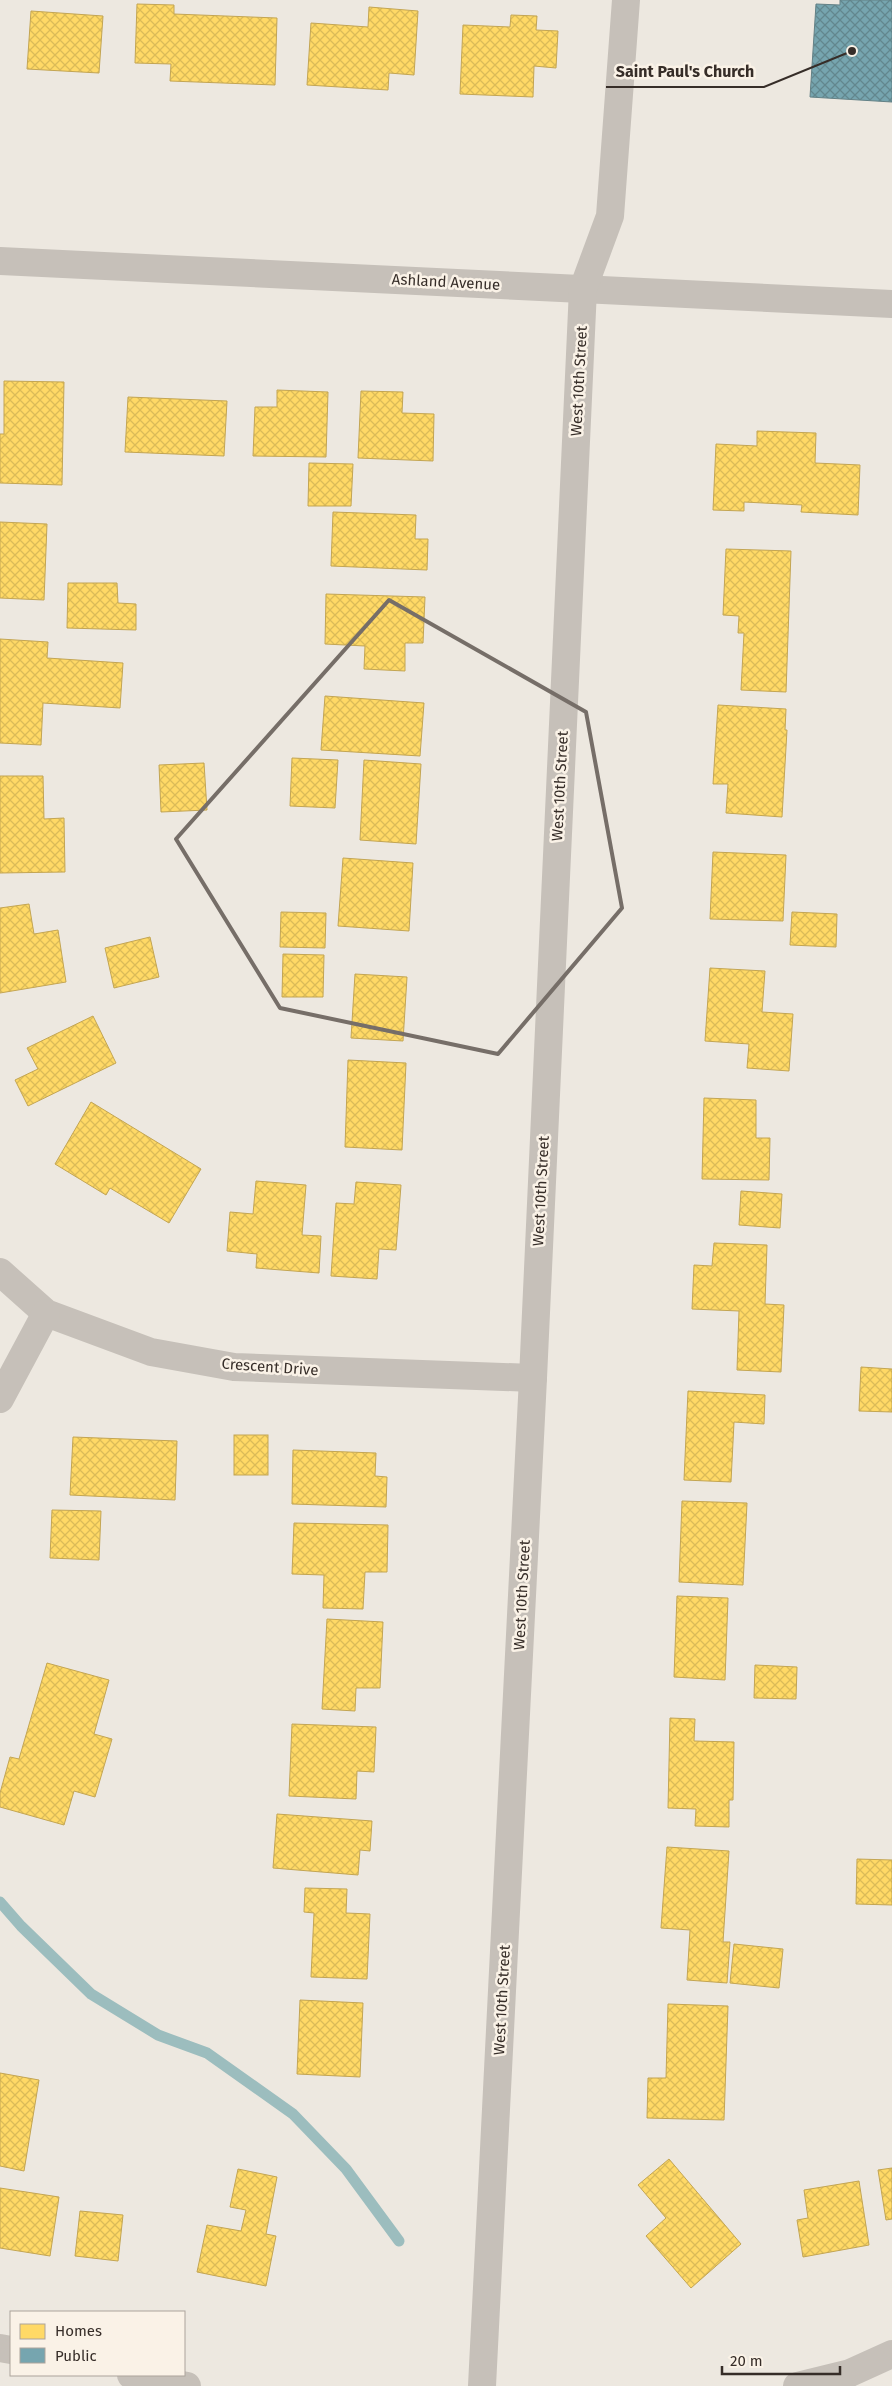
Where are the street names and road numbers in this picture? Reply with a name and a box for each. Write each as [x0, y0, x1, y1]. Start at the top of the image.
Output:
street label: Ashland Avenue [391, 270, 501, 294]
street label: West 10th Street [567, 325, 591, 437]
street label: West 10th Street [548, 730, 572, 842]
street label: West 10th Street [529, 1135, 553, 1247]
street label: Crescent Drive [221, 1355, 319, 1379]
street label: West 10th Street [510, 1539, 534, 1651]
street label: West 10th Street [490, 1944, 514, 2056]

